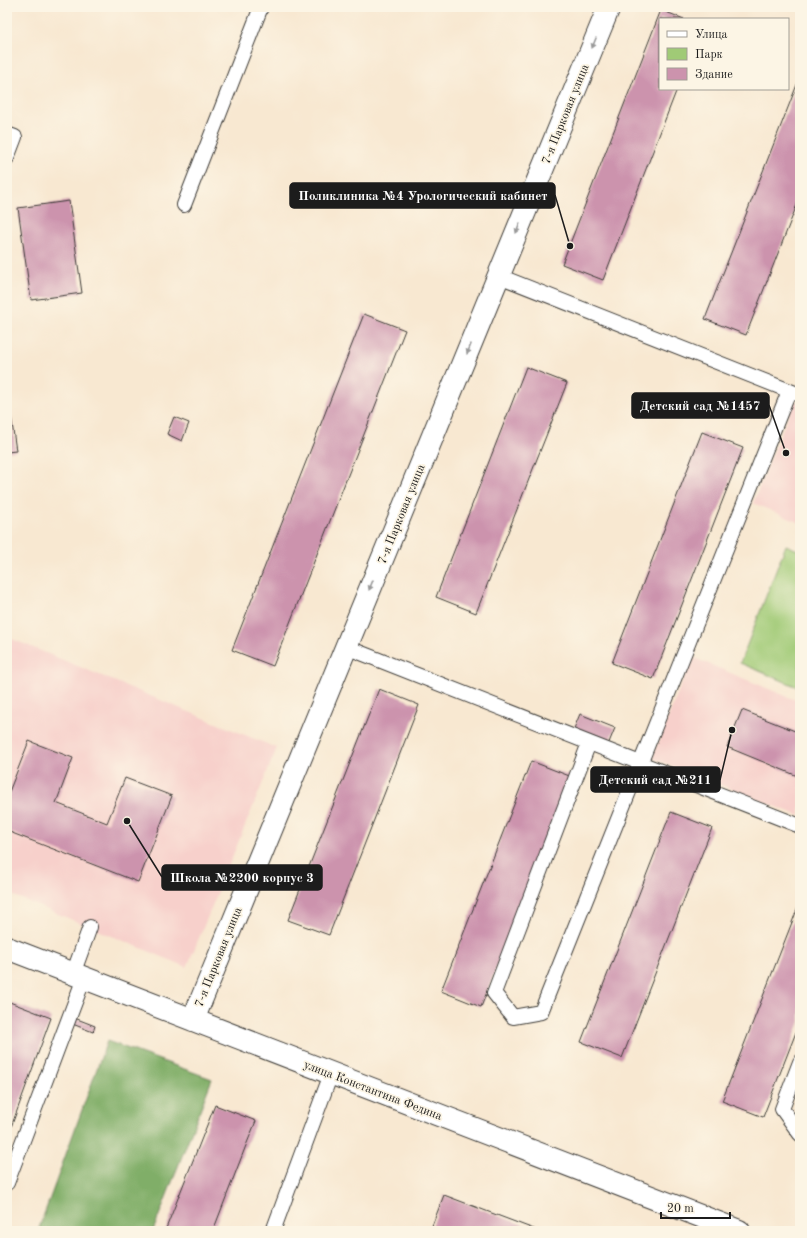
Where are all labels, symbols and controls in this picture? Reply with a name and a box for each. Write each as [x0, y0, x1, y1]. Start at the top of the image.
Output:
legend [659, 18, 789, 90]
text: Улица [695, 29, 728, 41]
one-way arrow [591, 38, 597, 49]
text: Парк [695, 49, 723, 61]
street label: 7-я Парковая улица [540, 63, 591, 166]
text: Здание [695, 69, 733, 81]
callout: Поликлиника №4 Урологический кабинет [290, 183, 555, 208]
text: Поликлиника №4 Урологический кабинет [298, 190, 548, 203]
one-way arrow [515, 223, 521, 235]
one-way arrow [466, 343, 472, 354]
callout: Детский сад №1457 [632, 393, 769, 418]
text: Детский сад №1457 [640, 400, 760, 413]
street label: 7-я Парковая улица [376, 463, 427, 566]
one-way arrow [368, 580, 374, 592]
callout: Детский сад №211 [591, 767, 720, 792]
text: Детский сад №211 [598, 774, 712, 787]
callout: Школа №2200 корпус 3 [162, 865, 322, 890]
text: Школа №2200 корпус 3 [170, 872, 314, 885]
street label: 7-я Парковая улица [193, 906, 244, 1009]
street label: улица Константина Федина [302, 1059, 444, 1123]
scale bar [661, 1194, 730, 1220]
text: 20 m [667, 1203, 694, 1215]

